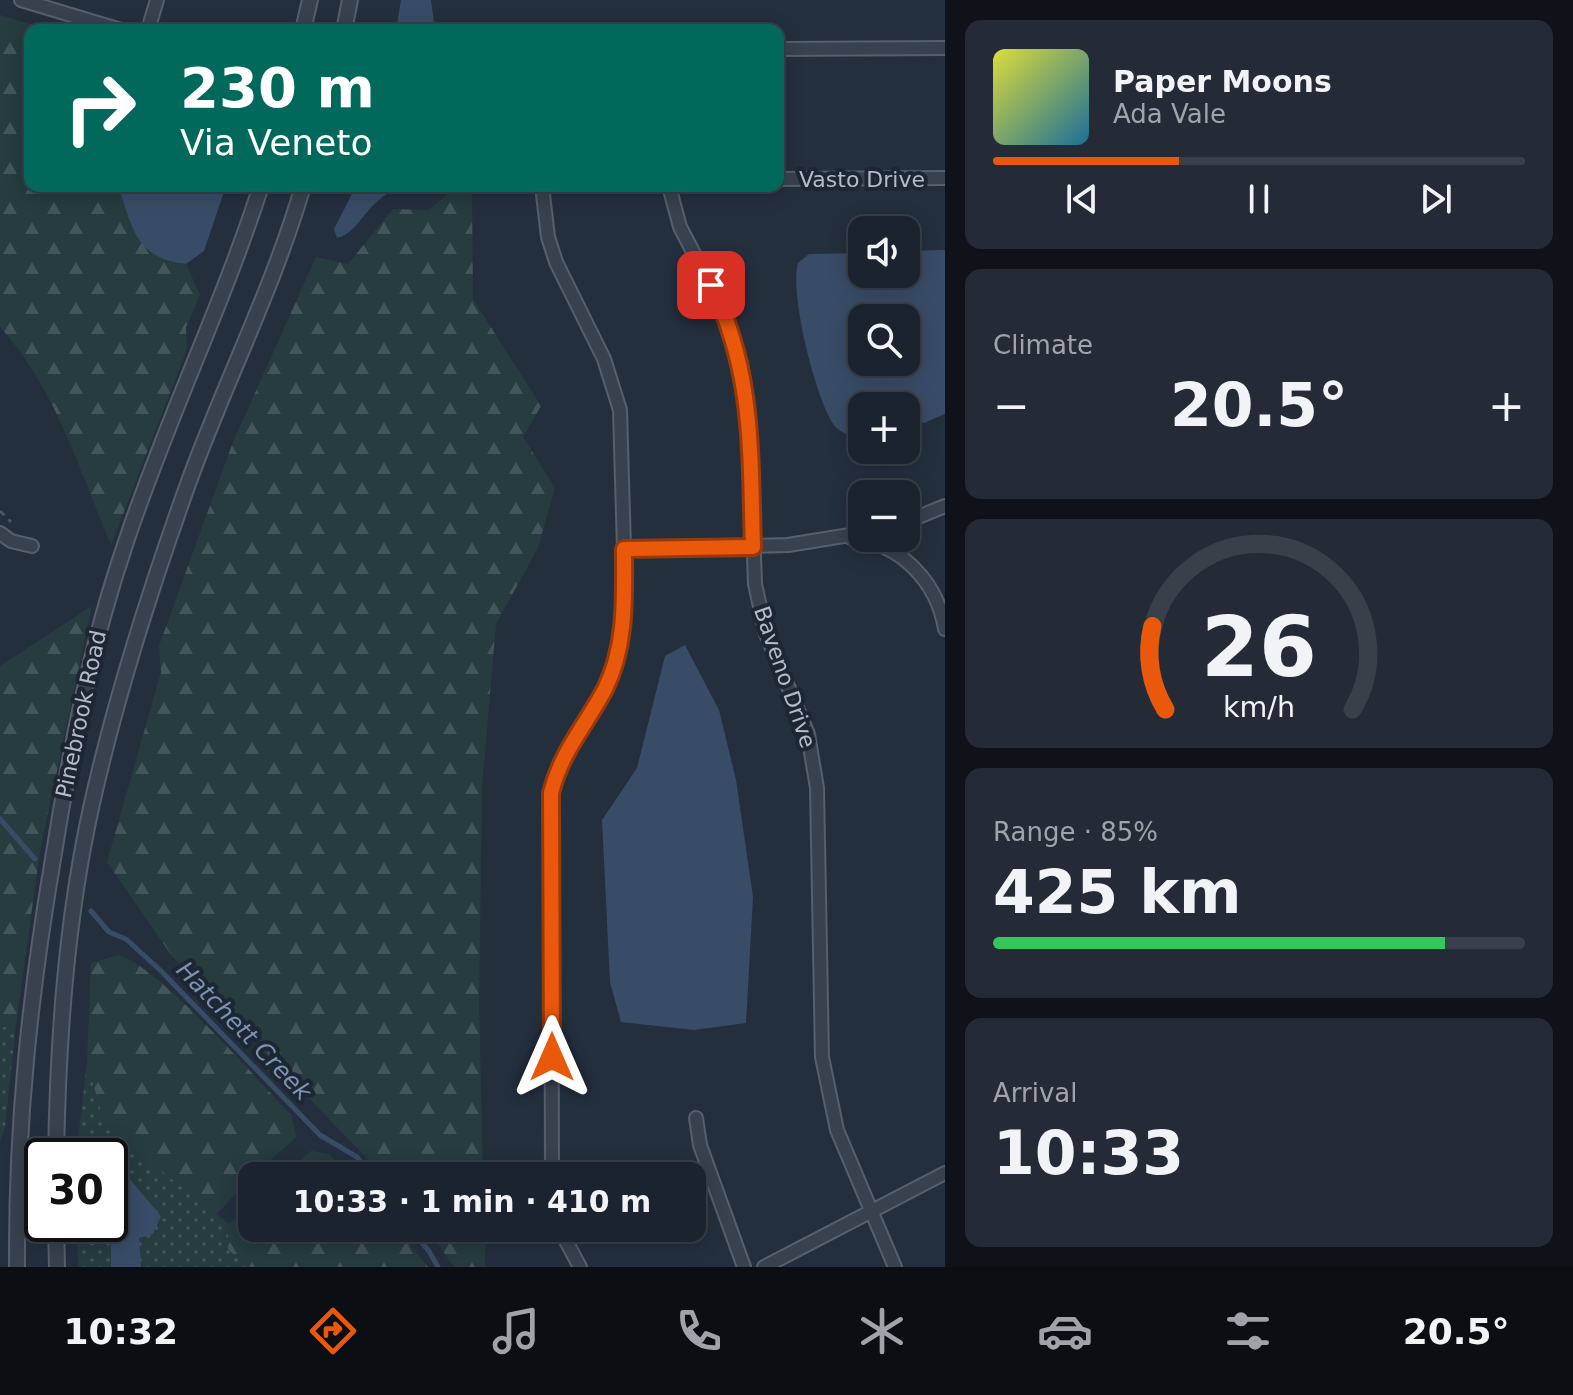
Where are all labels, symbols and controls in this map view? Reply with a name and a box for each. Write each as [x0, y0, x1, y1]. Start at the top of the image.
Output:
text: 230 m [180, 55, 375, 120]
icon: right [48, 56, 152, 160]
text: Paper Moons [1113, 64, 1332, 99]
text: Ada Vale [1113, 99, 1226, 129]
text: Via Veneto [180, 122, 372, 163]
street label: Vasto Drive [799, 167, 925, 192]
icon: previous [1060, 177, 1104, 221]
icon: pause [1237, 177, 1281, 221]
icon: next [1414, 177, 1458, 221]
map controls [848, 216, 920, 552]
button: sound [848, 216, 920, 288]
pin [677, 251, 745, 319]
icon: arrive [689, 263, 733, 307]
button: search [848, 304, 920, 376]
text: Climate [993, 330, 1093, 360]
text: 20.5° [1170, 370, 1348, 440]
text: − [993, 380, 1030, 431]
text: + [1488, 380, 1525, 431]
button: + [848, 392, 920, 464]
button: − [848, 480, 920, 552]
text: 26 [1201, 598, 1317, 695]
street label: Baveno Drive [749, 603, 821, 751]
street label: Pinebrook Road [51, 628, 111, 800]
text: km/h [1223, 690, 1295, 724]
text: Range · 85% [993, 817, 1158, 847]
text: 425 km [993, 857, 1242, 927]
water label: Hatchett Creek [171, 956, 318, 1107]
position arrow [510, 1015, 594, 1099]
text: Arrival [993, 1078, 1077, 1108]
text: 10:33 [993, 1118, 1184, 1188]
speed limit sign: 30 [24, 1138, 128, 1242]
text: 10:33 · 1 min · 410 m [293, 1184, 651, 1219]
icon: directions [305, 1303, 361, 1359]
icon: music [488, 1303, 544, 1359]
icon: phone [671, 1303, 727, 1359]
icon: climate [854, 1303, 910, 1359]
icon: car [1037, 1303, 1093, 1359]
icon: filters [1220, 1303, 1276, 1359]
text: 10:32 [63, 1311, 178, 1352]
text: 20.5° [1403, 1311, 1509, 1352]

